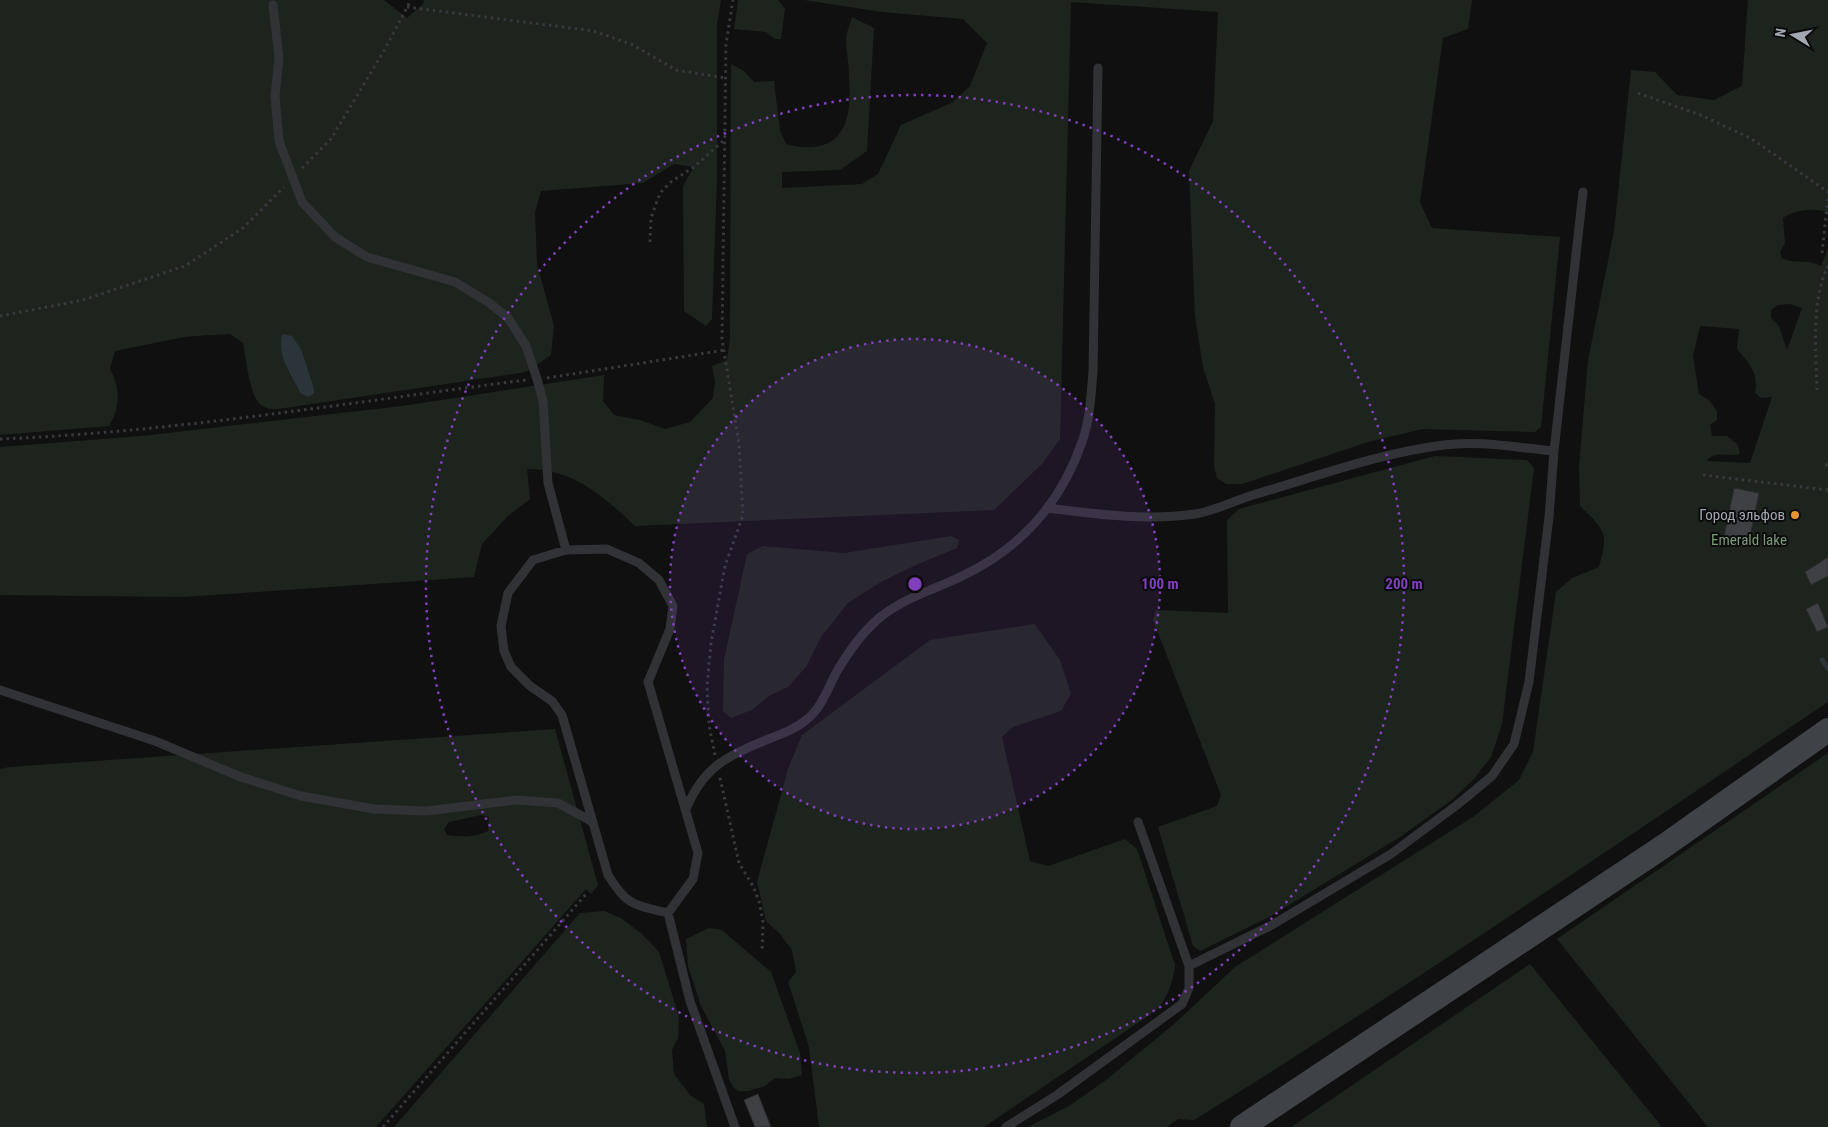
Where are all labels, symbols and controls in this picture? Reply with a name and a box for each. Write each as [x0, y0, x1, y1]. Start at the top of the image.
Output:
north arrow [1768, 10, 1818, 60]
text: N [1772, 27, 1789, 38]
place label: Город эльфов [1699, 506, 1785, 524]
marker: Город эльфов [1789, 509, 1801, 521]
park label: Emerald lake [1711, 531, 1787, 549]
centre of rings [906, 575, 924, 593]
text: 100 m [1141, 575, 1179, 593]
text: 200 m [1385, 575, 1423, 593]

